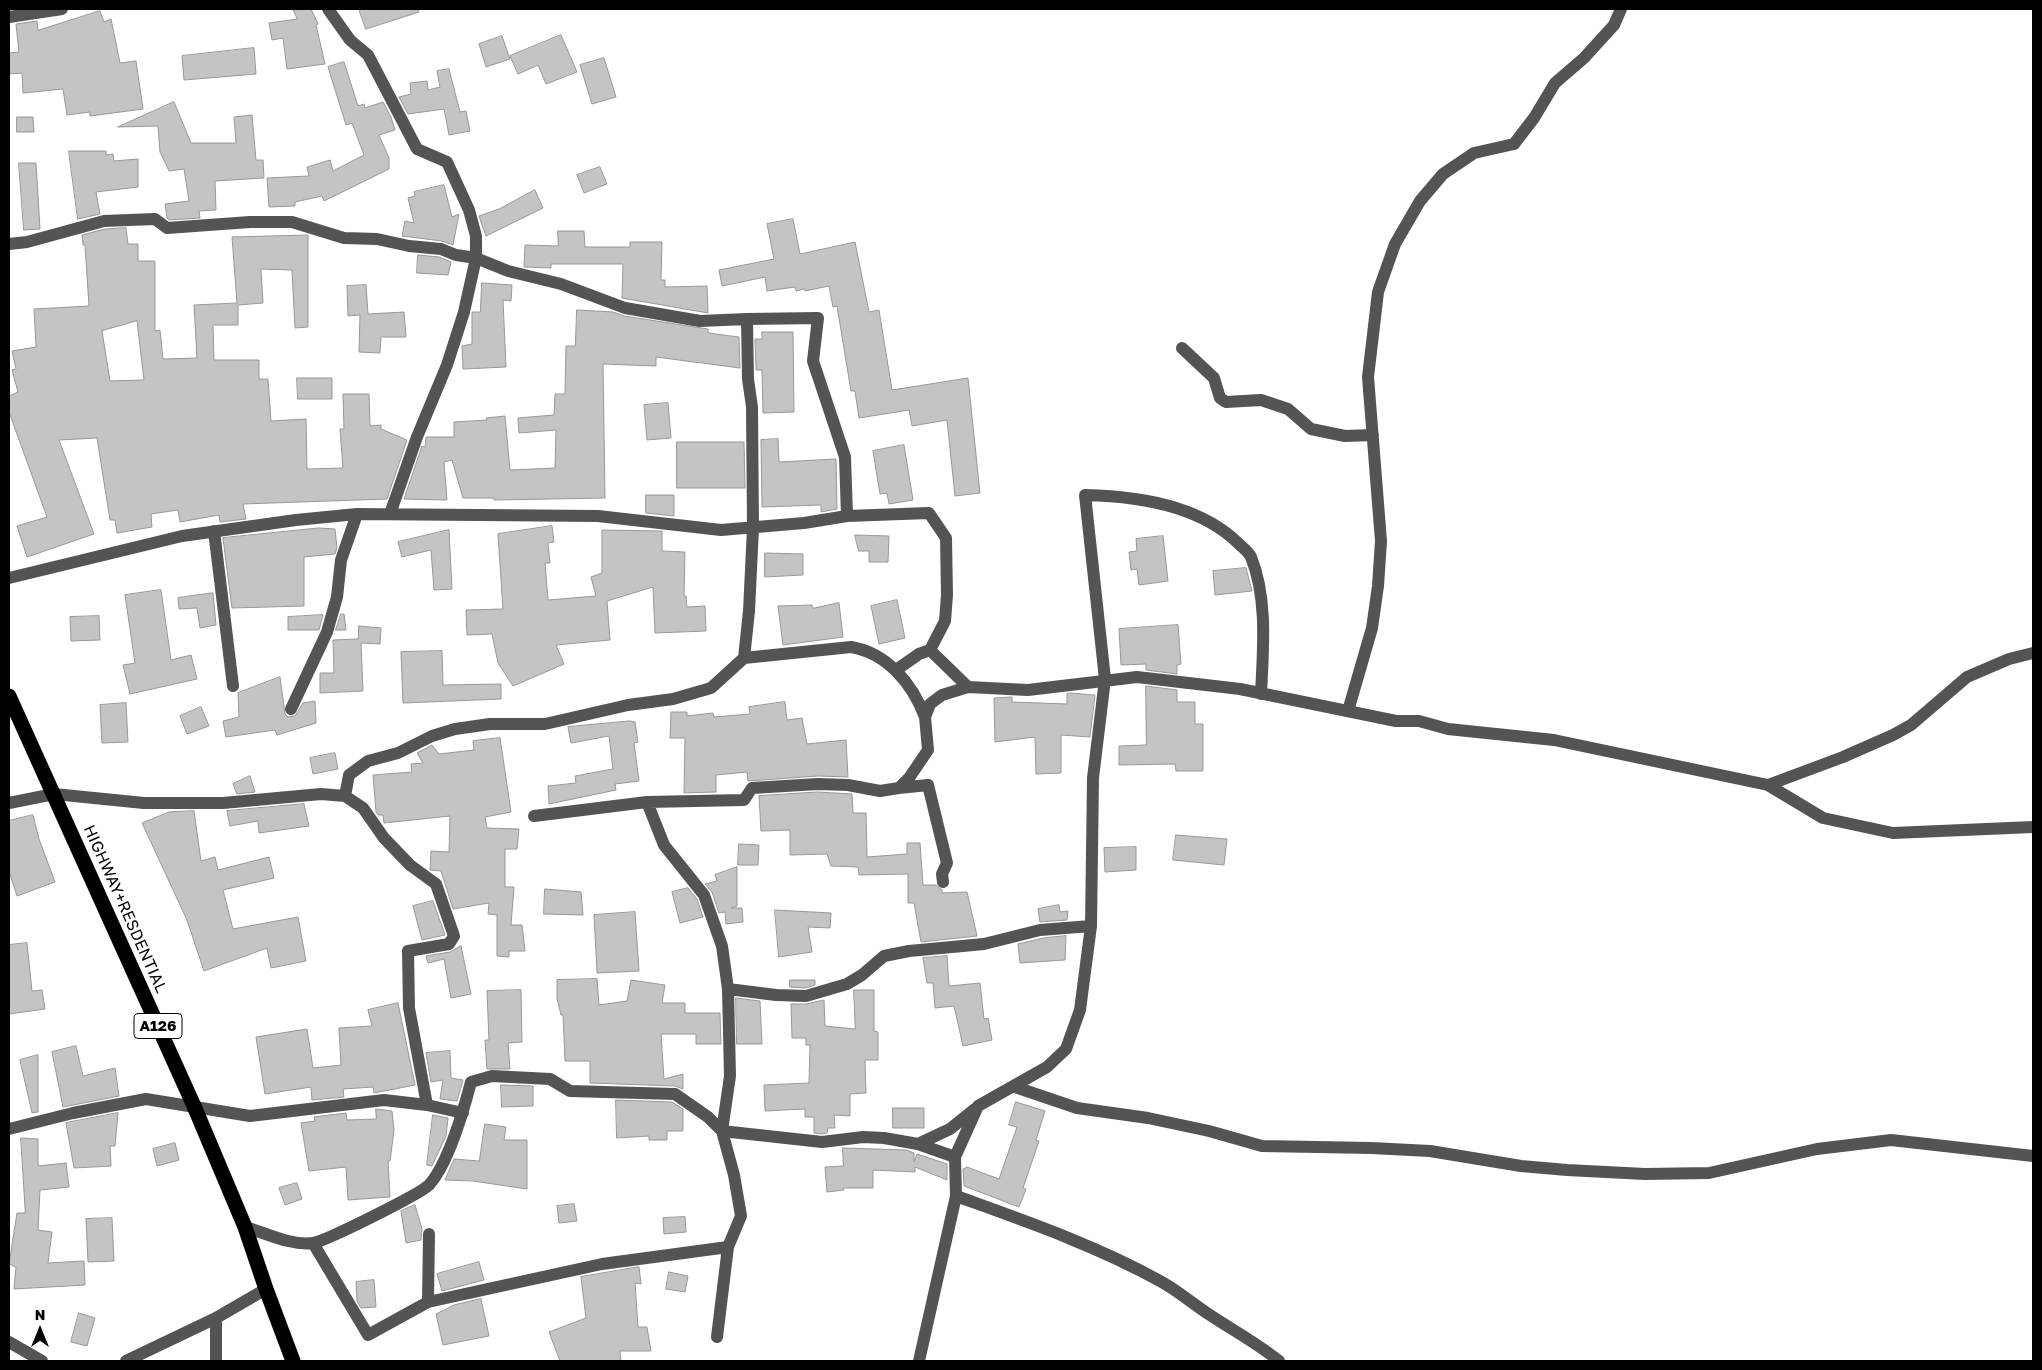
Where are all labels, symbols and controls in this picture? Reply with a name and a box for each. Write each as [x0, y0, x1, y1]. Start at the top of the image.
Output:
street label: HIGHWAY+RESDENTIAL [79, 822, 171, 996]
road number: A126 [134, 1014, 182, 1038]
north arrow [15, 1305, 65, 1355]
text: N [35, 1306, 45, 1323]

